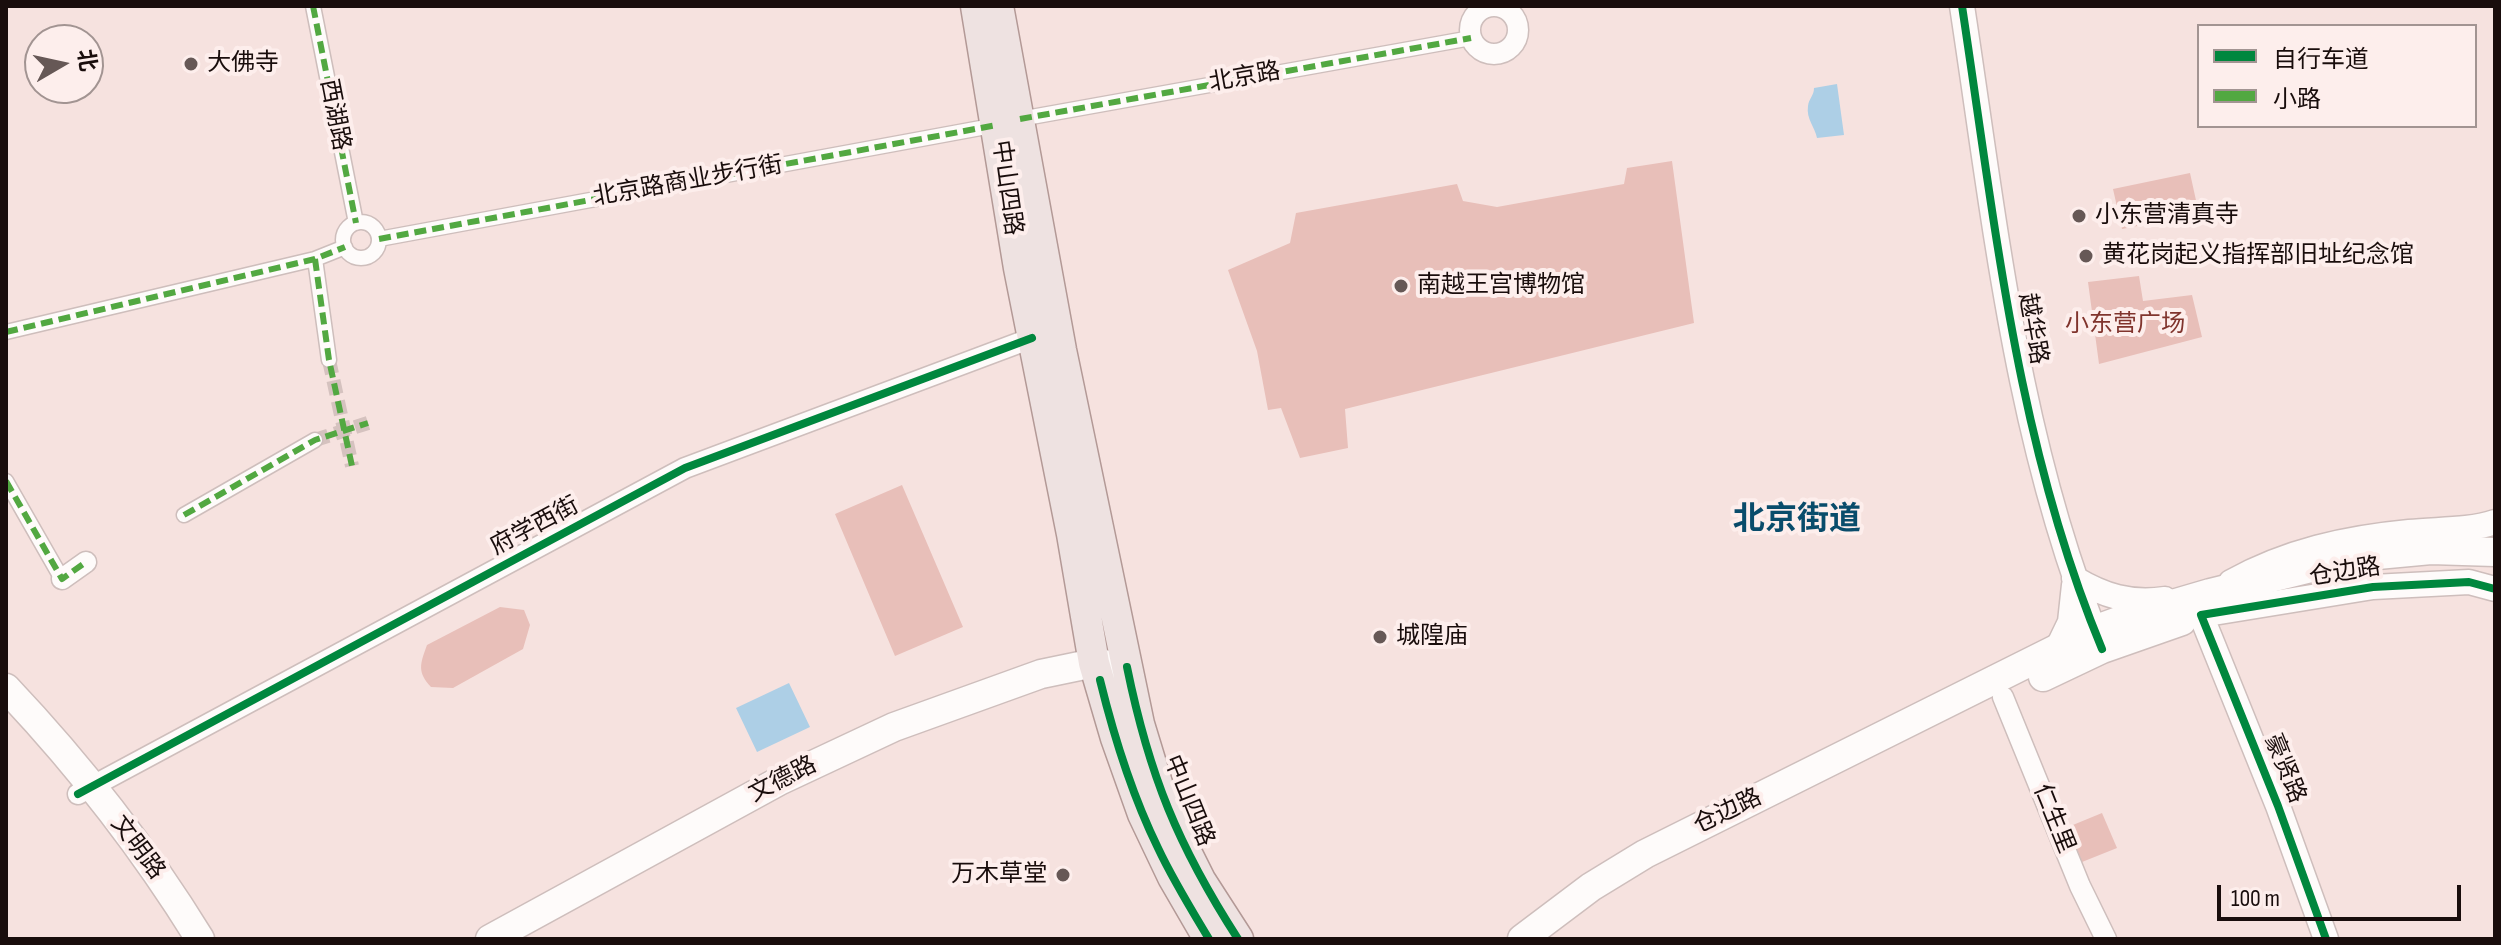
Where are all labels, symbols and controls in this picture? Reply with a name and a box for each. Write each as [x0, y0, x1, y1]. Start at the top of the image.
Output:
north arrow [24, 24, 104, 104]
legend [2197, 24, 2477, 128]
text: 自行车道 [2273, 45, 2369, 74]
text: 北 [71, 47, 101, 73]
place label: 大佛寺 [207, 50, 279, 78]
marker: 大佛寺 [182, 55, 200, 73]
street label: 北京路 [1207, 58, 1283, 98]
street label: 西湖路 [313, 77, 355, 153]
text: 小路 [2273, 85, 2321, 114]
street label: 中山四路 [985, 138, 1027, 238]
street label: 北京路商业步行街 [591, 151, 785, 213]
place label: 小东营清真寺 [2095, 202, 2239, 230]
marker: 小东营清真寺 [2070, 207, 2088, 225]
place label: 黄花岗起义指挥部旧址纪念馆 [2102, 242, 2414, 270]
marker: 黄花岗起义指挥部旧址纪念馆 [2077, 247, 2095, 265]
place label: 南越王宫博物馆 [1417, 272, 1585, 300]
marker: 南越王宫博物馆 [1392, 277, 1410, 295]
street label: 越华路 [2012, 291, 2052, 367]
park label: 小东营广场 [2065, 311, 2185, 339]
street label: 府学西街 [486, 492, 584, 562]
district label: 北京街道 [1733, 502, 1861, 540]
street label: 仓边路 [2307, 553, 2383, 593]
place label: 城隍庙 [1396, 623, 1468, 651]
marker: 城隍庙 [1371, 628, 1389, 646]
street label: 豪贤路 [2257, 730, 2311, 808]
street label: 文德路 [744, 751, 822, 809]
street label: 中山四路 [1157, 751, 1219, 851]
street label: 仁生里 [2026, 780, 2080, 858]
street label: 仓边路 [1689, 783, 1767, 841]
street label: 文明路 [104, 811, 170, 885]
place label: 万木草堂 [951, 861, 1047, 889]
marker: 万木草堂 [1054, 866, 1072, 884]
scale bar [2221, 869, 2465, 919]
text: 100 m [2231, 884, 2280, 913]

